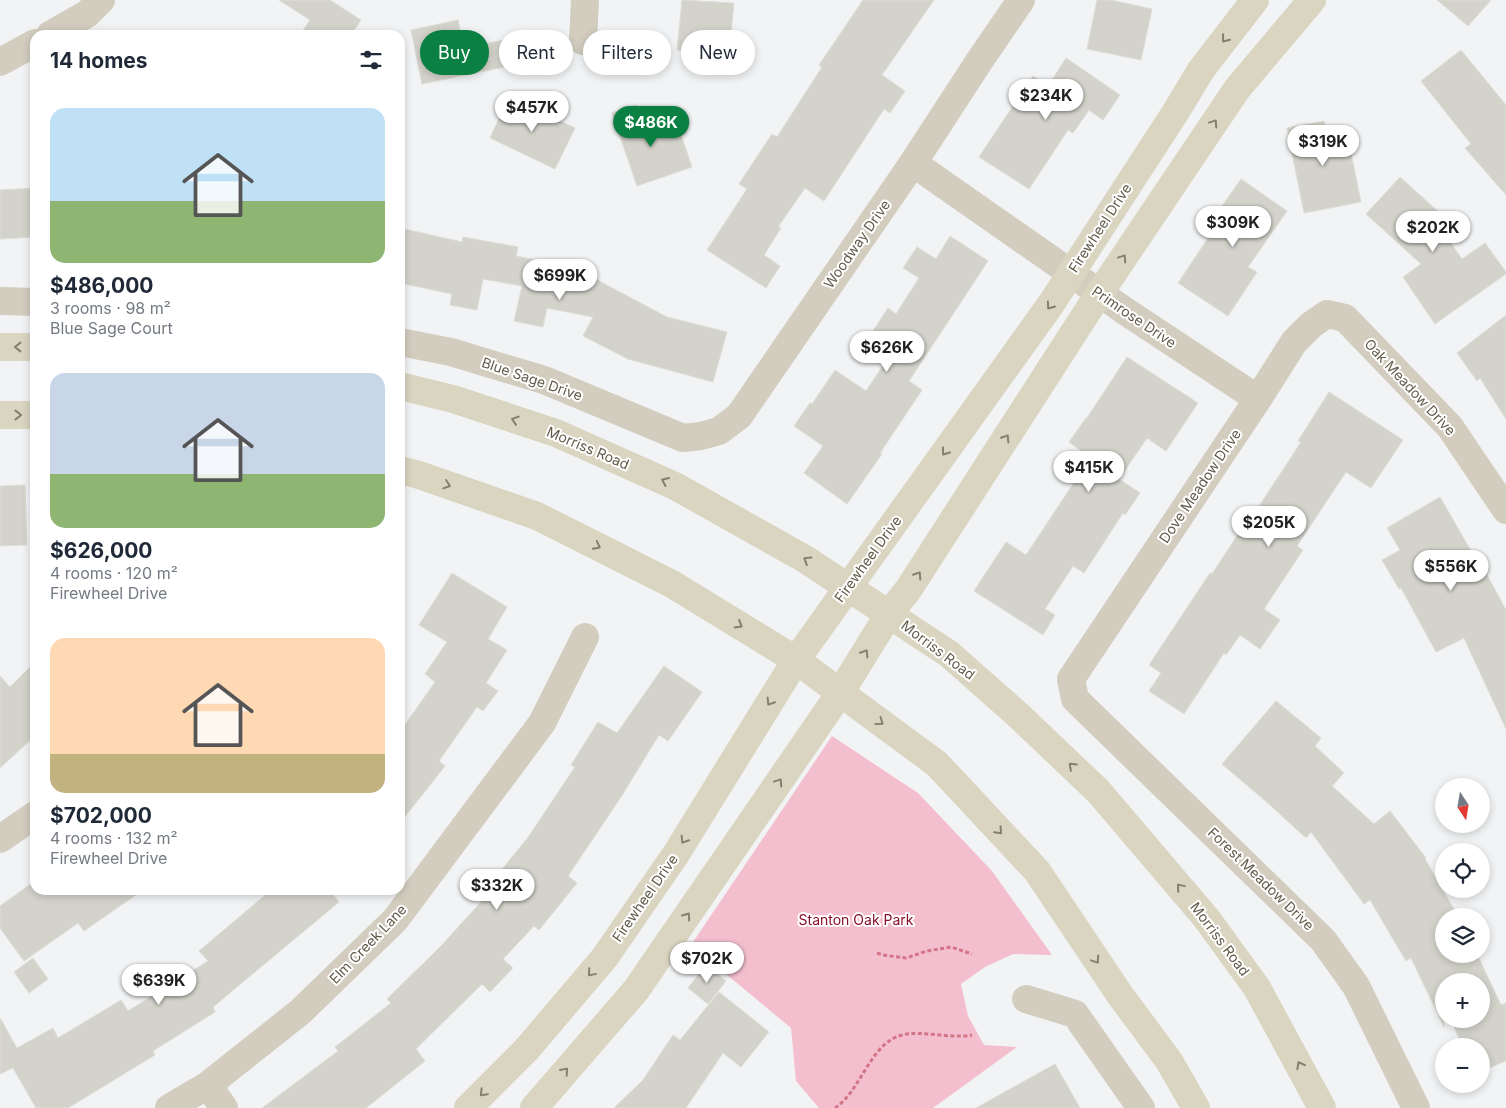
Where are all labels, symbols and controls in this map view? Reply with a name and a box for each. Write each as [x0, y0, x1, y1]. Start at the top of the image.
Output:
chip: Buy [420, 30, 489, 75]
chip: Rent [499, 30, 573, 75]
chip: Filters [583, 30, 671, 75]
chip: New [681, 30, 755, 75]
one-way arrow [1222, 33, 1231, 42]
icon: filters [357, 46, 385, 74]
text: 14 homes [50, 48, 148, 73]
pin: $234K [1011, 78, 1081, 121]
text: $234K [1019, 85, 1073, 105]
pin: $457K [497, 90, 567, 133]
text: $457K [506, 97, 558, 117]
pin: $486K [616, 106, 686, 148]
text: $486K [624, 112, 678, 132]
one-way arrow [1208, 119, 1217, 129]
pin: $319K [1288, 124, 1358, 167]
text: $319K [1298, 131, 1348, 151]
icon: home [173, 140, 263, 230]
street label: Firewheel Drive [1064, 180, 1135, 275]
street label: Woodway Drive [820, 196, 893, 291]
pin: $309K [1198, 206, 1268, 248]
pin: $202K [1398, 210, 1468, 253]
text: $309K [1206, 212, 1260, 232]
text: $202K [1407, 217, 1459, 237]
one-way arrow [1117, 254, 1126, 264]
pin: $699K [525, 258, 595, 301]
text: $699K [533, 265, 587, 285]
text: $486,000 [50, 273, 154, 298]
street label: Primrose Drive [1089, 282, 1180, 351]
text: 3 rooms · 98 m² [50, 298, 171, 318]
one-way arrow [1047, 300, 1056, 310]
text: Blue Sage Court [50, 318, 173, 338]
pin: $626K [852, 330, 922, 373]
street label: Oak Meadow Drive [1361, 335, 1459, 438]
text: $626K [861, 337, 913, 357]
one-way arrow [13, 342, 21, 352]
street label: Blue Sage Drive [480, 353, 585, 404]
icon: home [173, 405, 263, 495]
one-way arrow [14, 410, 22, 420]
one-way arrow [511, 415, 519, 425]
street label: Morriss Road [544, 423, 632, 473]
street label: Dove Meadow Drive [1155, 426, 1244, 546]
one-way arrow [1000, 435, 1009, 444]
one-way arrow [942, 446, 951, 456]
pin: $415K [1054, 450, 1124, 493]
text: $415K [1064, 457, 1114, 477]
one-way arrow [661, 477, 670, 488]
one-way arrow [442, 479, 450, 489]
pin: $205K [1234, 506, 1304, 548]
street label: Firewheel Drive [831, 512, 905, 605]
text: $205K [1242, 512, 1296, 532]
text: $626,000 [50, 538, 153, 563]
one-way arrow [591, 540, 600, 550]
pin: $556K [1416, 550, 1486, 592]
text: $556K [1425, 556, 1477, 576]
one-way arrow [803, 557, 812, 566]
text: 4 rooms · 120 m² [50, 563, 178, 583]
one-way arrow [912, 571, 921, 581]
text: Firewheel Drive [50, 583, 167, 603]
street label: Morriss Road [898, 616, 979, 683]
one-way arrow [733, 618, 742, 628]
one-way arrow [858, 650, 868, 659]
icon: home [173, 670, 263, 760]
one-way arrow [767, 696, 777, 705]
one-way arrow [874, 716, 884, 725]
one-way arrow [1068, 763, 1077, 772]
one-way arrow [773, 778, 782, 788]
north arrow [1435, 778, 1490, 832]
map controls [1435, 778, 1490, 1093]
text: $702,000 [50, 803, 152, 828]
street label: Forest Meadow Drive [1205, 824, 1318, 934]
one-way arrow [993, 825, 1002, 834]
text: 4 rooms · 132 m² [50, 828, 178, 848]
one-way arrow [681, 834, 691, 843]
button: locate [1435, 843, 1490, 898]
text: Firewheel Drive [50, 848, 167, 868]
street label: Firewheel Drive [608, 851, 681, 945]
pin: $332K [462, 868, 532, 911]
text: $332K [471, 875, 523, 895]
one-way arrow [1177, 884, 1185, 893]
street label: Morriss Road [1187, 898, 1254, 979]
street label: Elm Creek Lane [326, 901, 410, 987]
button: layers [1435, 908, 1490, 963]
park label: Stanton Oak Park [799, 911, 914, 928]
one-way arrow [681, 912, 690, 922]
pin: $702K [672, 942, 742, 984]
text: $702K [681, 948, 733, 968]
one-way arrow [1090, 955, 1100, 964]
pin: $639K [124, 964, 194, 1006]
one-way arrow [588, 967, 597, 976]
text: $639K [132, 970, 186, 990]
button: + [1435, 973, 1490, 1028]
button: − [1435, 1038, 1490, 1093]
one-way arrow [1296, 1061, 1306, 1070]
one-way arrow [560, 1068, 569, 1077]
one-way arrow [479, 1088, 488, 1097]

